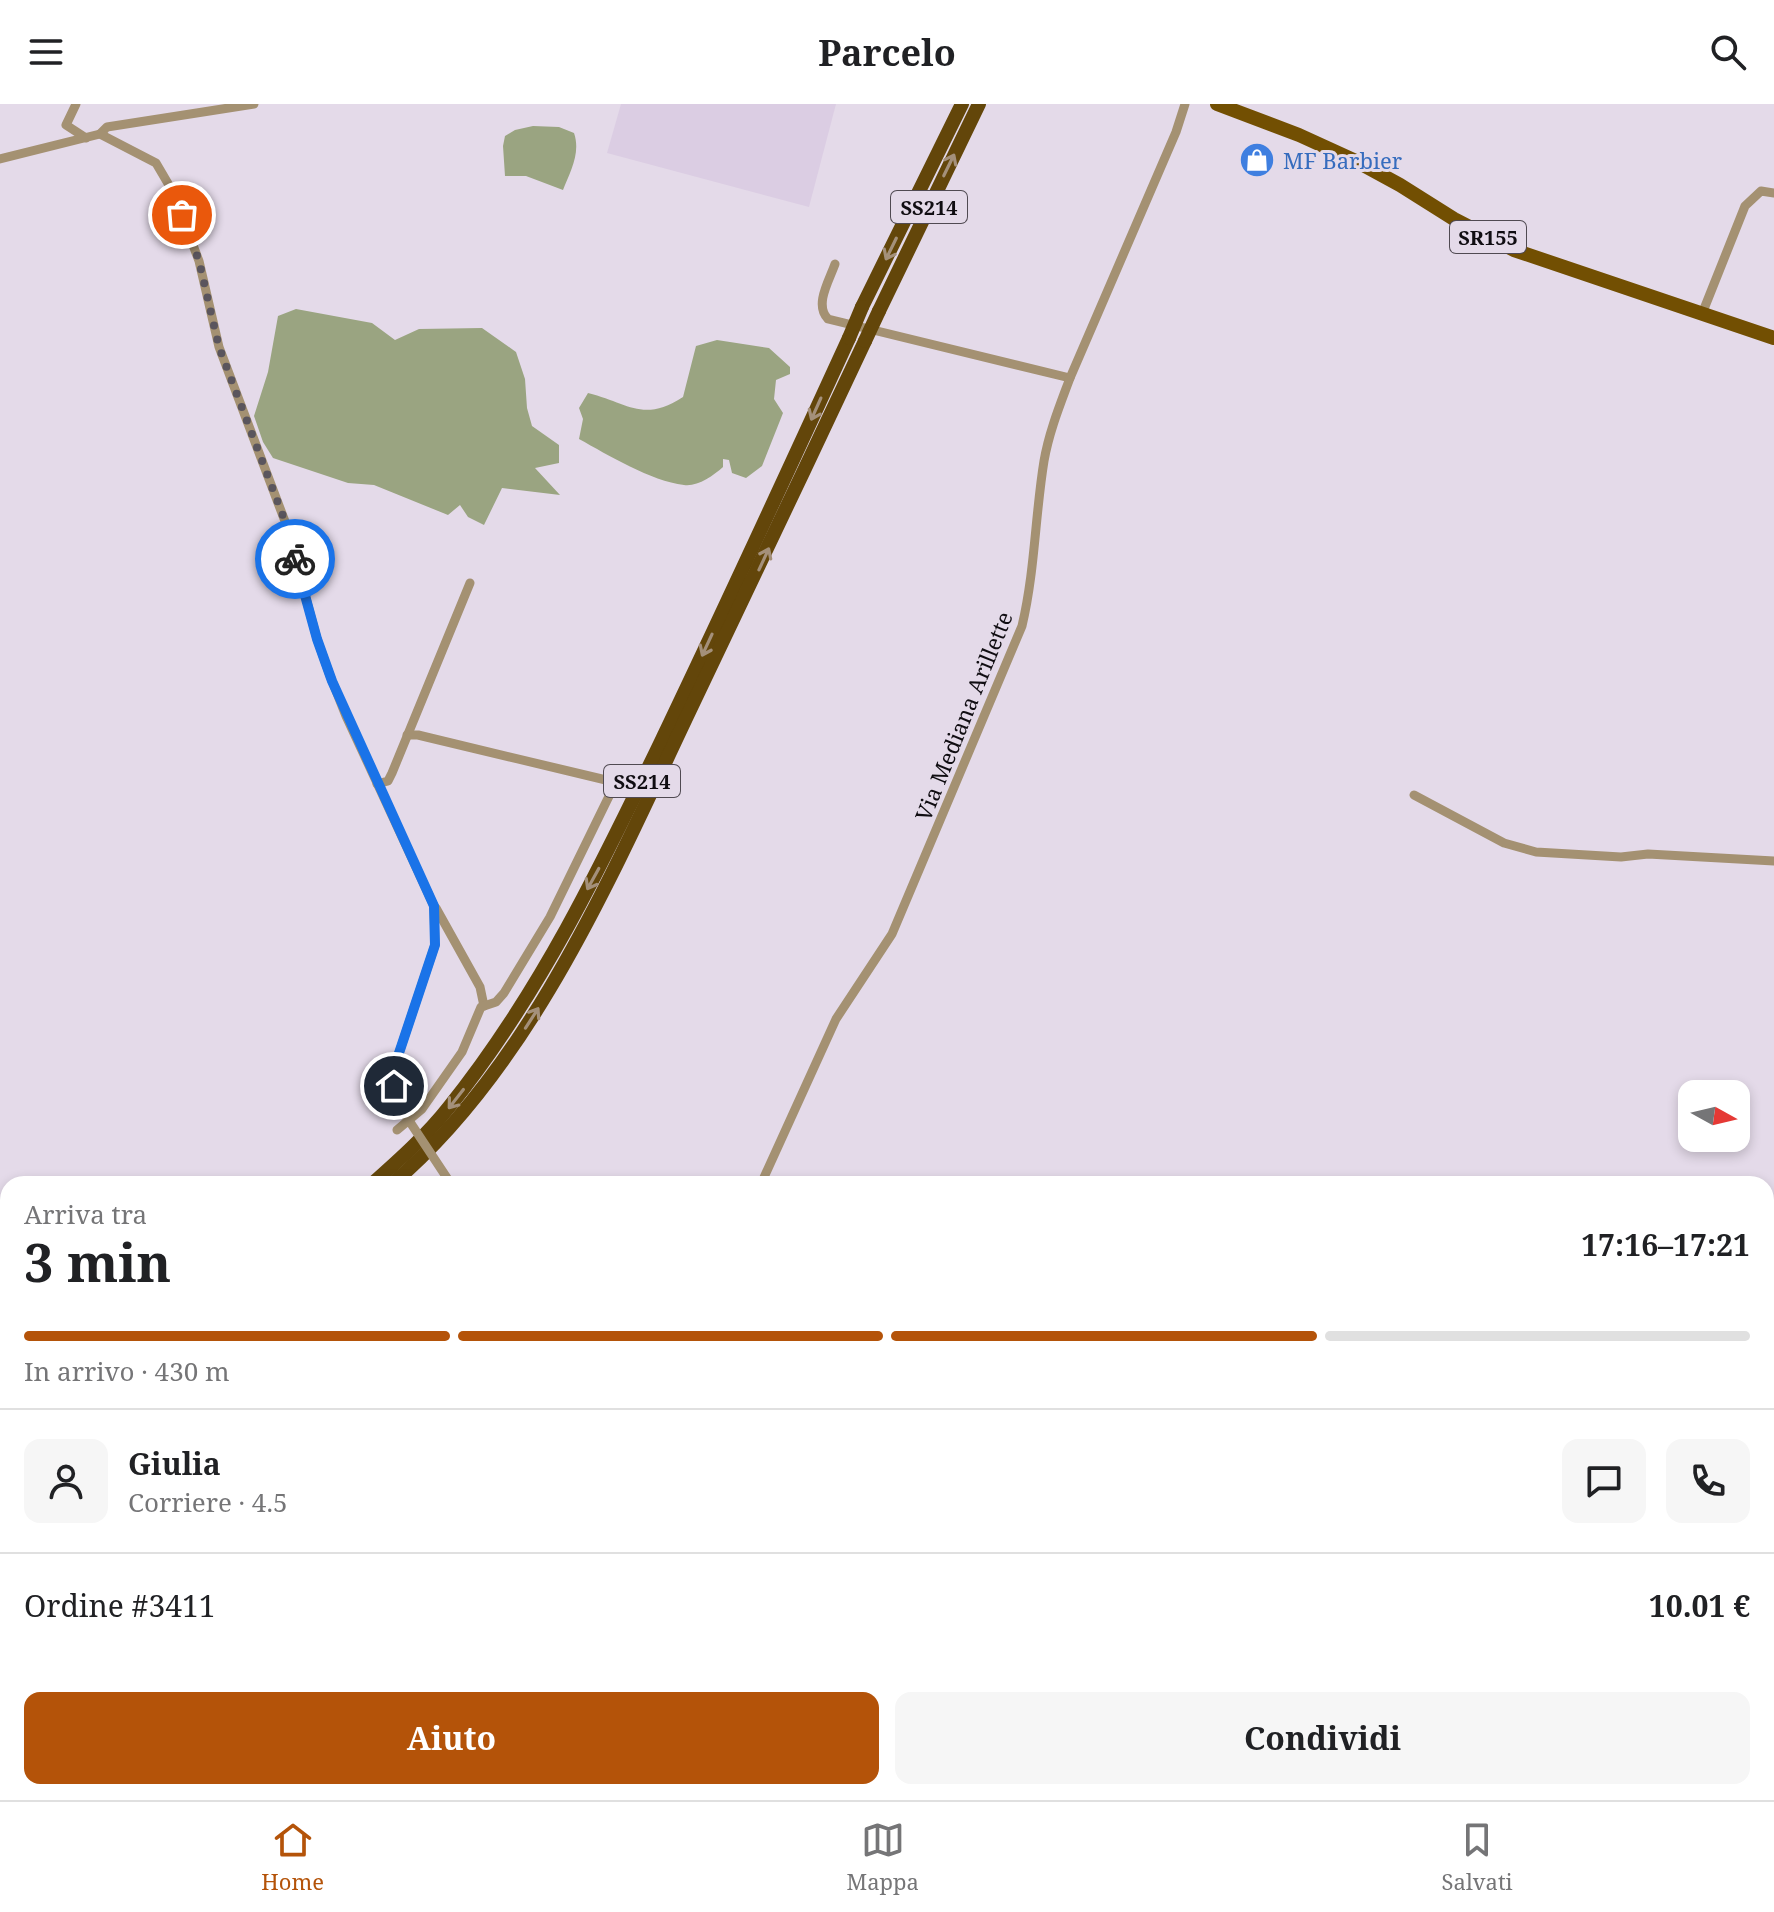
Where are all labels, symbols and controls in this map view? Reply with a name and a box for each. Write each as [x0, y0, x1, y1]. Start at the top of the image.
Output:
text: Parcelo [818, 28, 956, 77]
icon: menu [24, 30, 68, 74]
icon: search [1706, 30, 1750, 74]
shop icon: MF Barbier [1238, 141, 1276, 179]
place label: MF Barbier [1283, 145, 1403, 175]
one-way arrow [943, 154, 958, 177]
pin [148, 181, 216, 249]
road number: SS214 [891, 191, 967, 223]
icon: bag [160, 193, 204, 237]
road number: SR155 [1450, 221, 1526, 253]
one-way arrow [883, 237, 898, 261]
one-way arrow [808, 396, 823, 421]
courier [255, 519, 335, 599]
icon: bike [273, 537, 317, 581]
one-way arrow [757, 547, 772, 571]
street label: Via Mediana Arillette [907, 607, 1019, 825]
one-way arrow [699, 632, 714, 656]
road number: SS214 [604, 765, 680, 797]
one-way arrow [585, 866, 601, 890]
one-way arrow [523, 1007, 540, 1029]
pin [360, 1052, 428, 1120]
icon: home [372, 1064, 416, 1108]
north arrow [1678, 1080, 1750, 1152]
map controls [1678, 1080, 1750, 1152]
one-way arrow [447, 1087, 464, 1109]
text: Arriva tra [24, 1196, 147, 1232]
text: 17:16–17:21 [1581, 1224, 1750, 1265]
text: 3 min [24, 1226, 171, 1297]
text: In arrivo · 430 m [24, 1353, 230, 1389]
button: person [24, 1439, 108, 1523]
button: chat [1562, 1439, 1646, 1523]
button: phone [1666, 1439, 1750, 1523]
text: Giulia [128, 1443, 221, 1484]
text: Corriere · 4.5 [128, 1484, 287, 1520]
text: Ordine #3411 [24, 1585, 215, 1626]
text: 10.01 € [1649, 1585, 1750, 1626]
button: Aiuto [24, 1692, 879, 1784]
button: Condividi [895, 1692, 1750, 1784]
tab: Home [261, 1818, 324, 1896]
tab: Mappa [847, 1818, 919, 1896]
tab: Salvati [1442, 1818, 1513, 1896]

